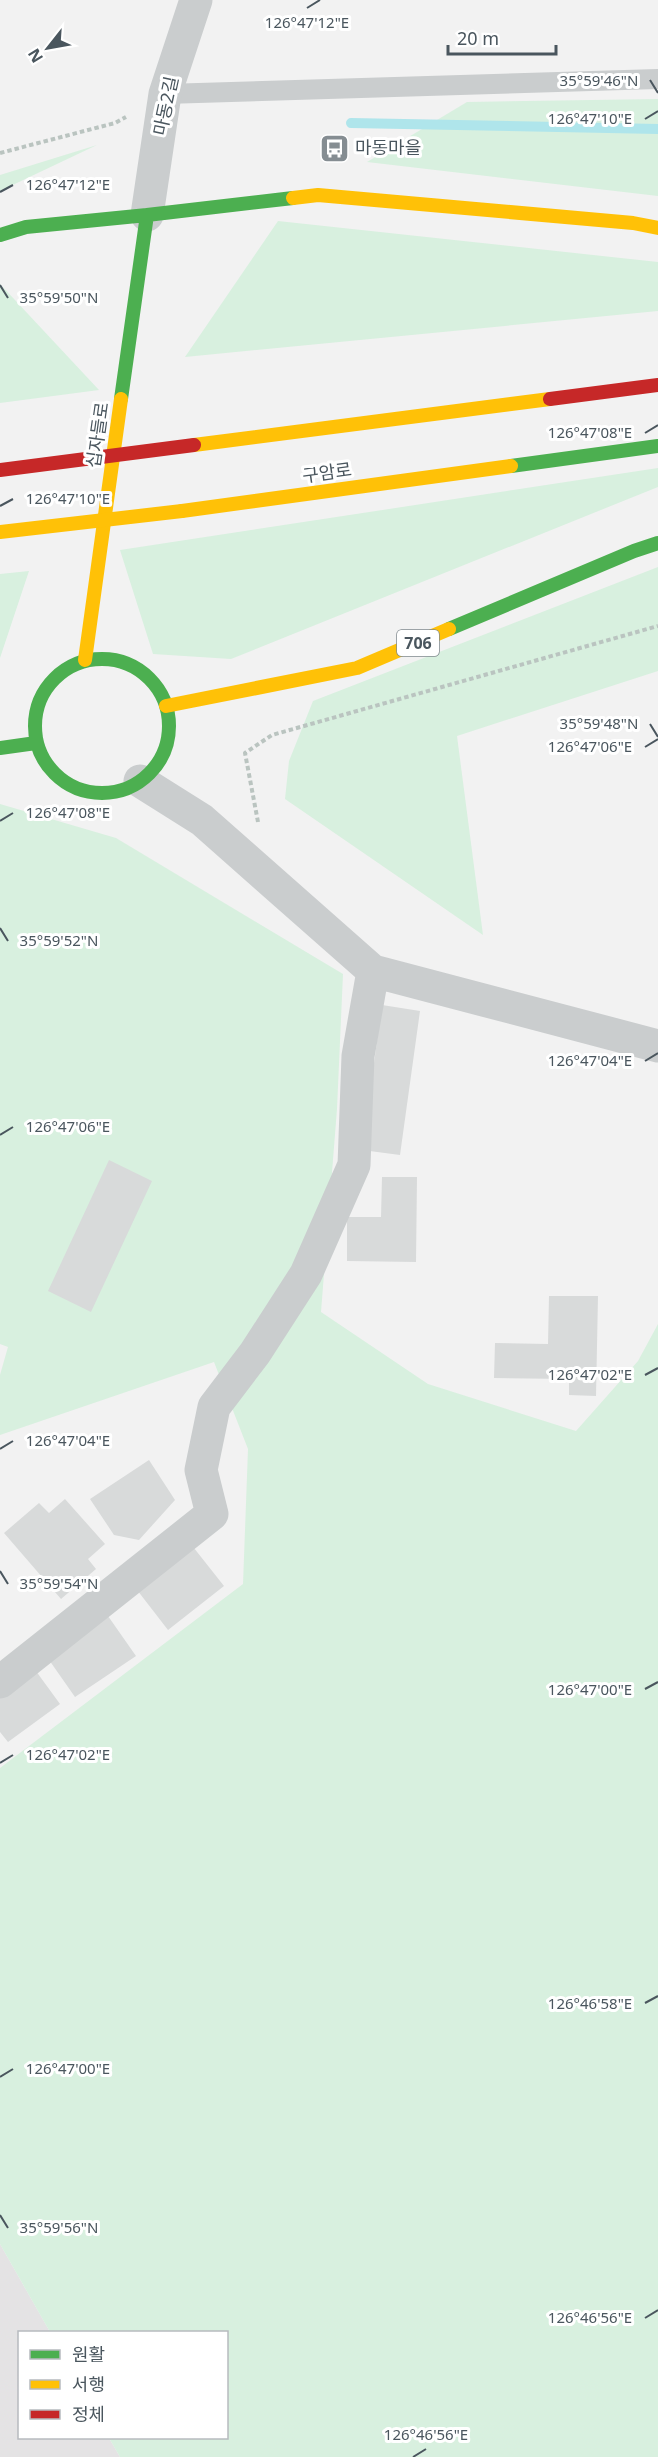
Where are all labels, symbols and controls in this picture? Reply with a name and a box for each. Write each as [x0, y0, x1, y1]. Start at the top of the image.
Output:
text: 126°47'12"E [265, 12, 349, 32]
north arrow [18, 18, 78, 78]
scale bar [448, 18, 556, 56]
text: 20 m [457, 26, 499, 50]
text: N [22, 44, 48, 67]
text: 35°59'46"N [560, 70, 638, 90]
street label: 마동2길 [147, 74, 183, 138]
text: 126°47'10"E [548, 108, 632, 128]
bus stop icon: 마동마을 [318, 132, 350, 164]
place label: 마동마을 [355, 135, 421, 159]
text: 126°47'12"E [26, 174, 110, 194]
text: 35°59'50"N [20, 287, 98, 307]
street label: 십자들로 [81, 400, 114, 469]
text: 126°47'08"E [548, 422, 632, 442]
street label: 구암로 [301, 457, 353, 487]
text: 126°47'10"E [26, 488, 110, 508]
road number: 706 [397, 630, 439, 656]
text: 35°59'48"N [560, 713, 638, 733]
text: 126°47'06"E [548, 736, 632, 756]
text: 126°47'08"E [26, 802, 110, 822]
text: 35°59'52"N [20, 930, 98, 950]
text: 126°47'04"E [548, 1050, 632, 1070]
text: 126°47'06"E [26, 1116, 110, 1136]
text: 126°47'02"E [548, 1364, 632, 1384]
text: 126°47'04"E [26, 1430, 110, 1450]
text: 35°59'54"N [20, 1573, 98, 1593]
text: 126°47'00"E [548, 1679, 632, 1699]
text: 126°47'02"E [26, 1744, 110, 1764]
text: 126°46'58"E [548, 1993, 632, 2013]
text: 126°47'00"E [26, 2058, 110, 2078]
text: 35°59'56"N [20, 2217, 98, 2237]
text: 126°46'56"E [548, 2307, 632, 2327]
legend [18, 2331, 228, 2439]
text: 원활 [72, 2342, 105, 2366]
text: 서행 [72, 2372, 105, 2396]
text: 정체 [72, 2402, 105, 2426]
text: 126°46'56"E [384, 2424, 468, 2444]

